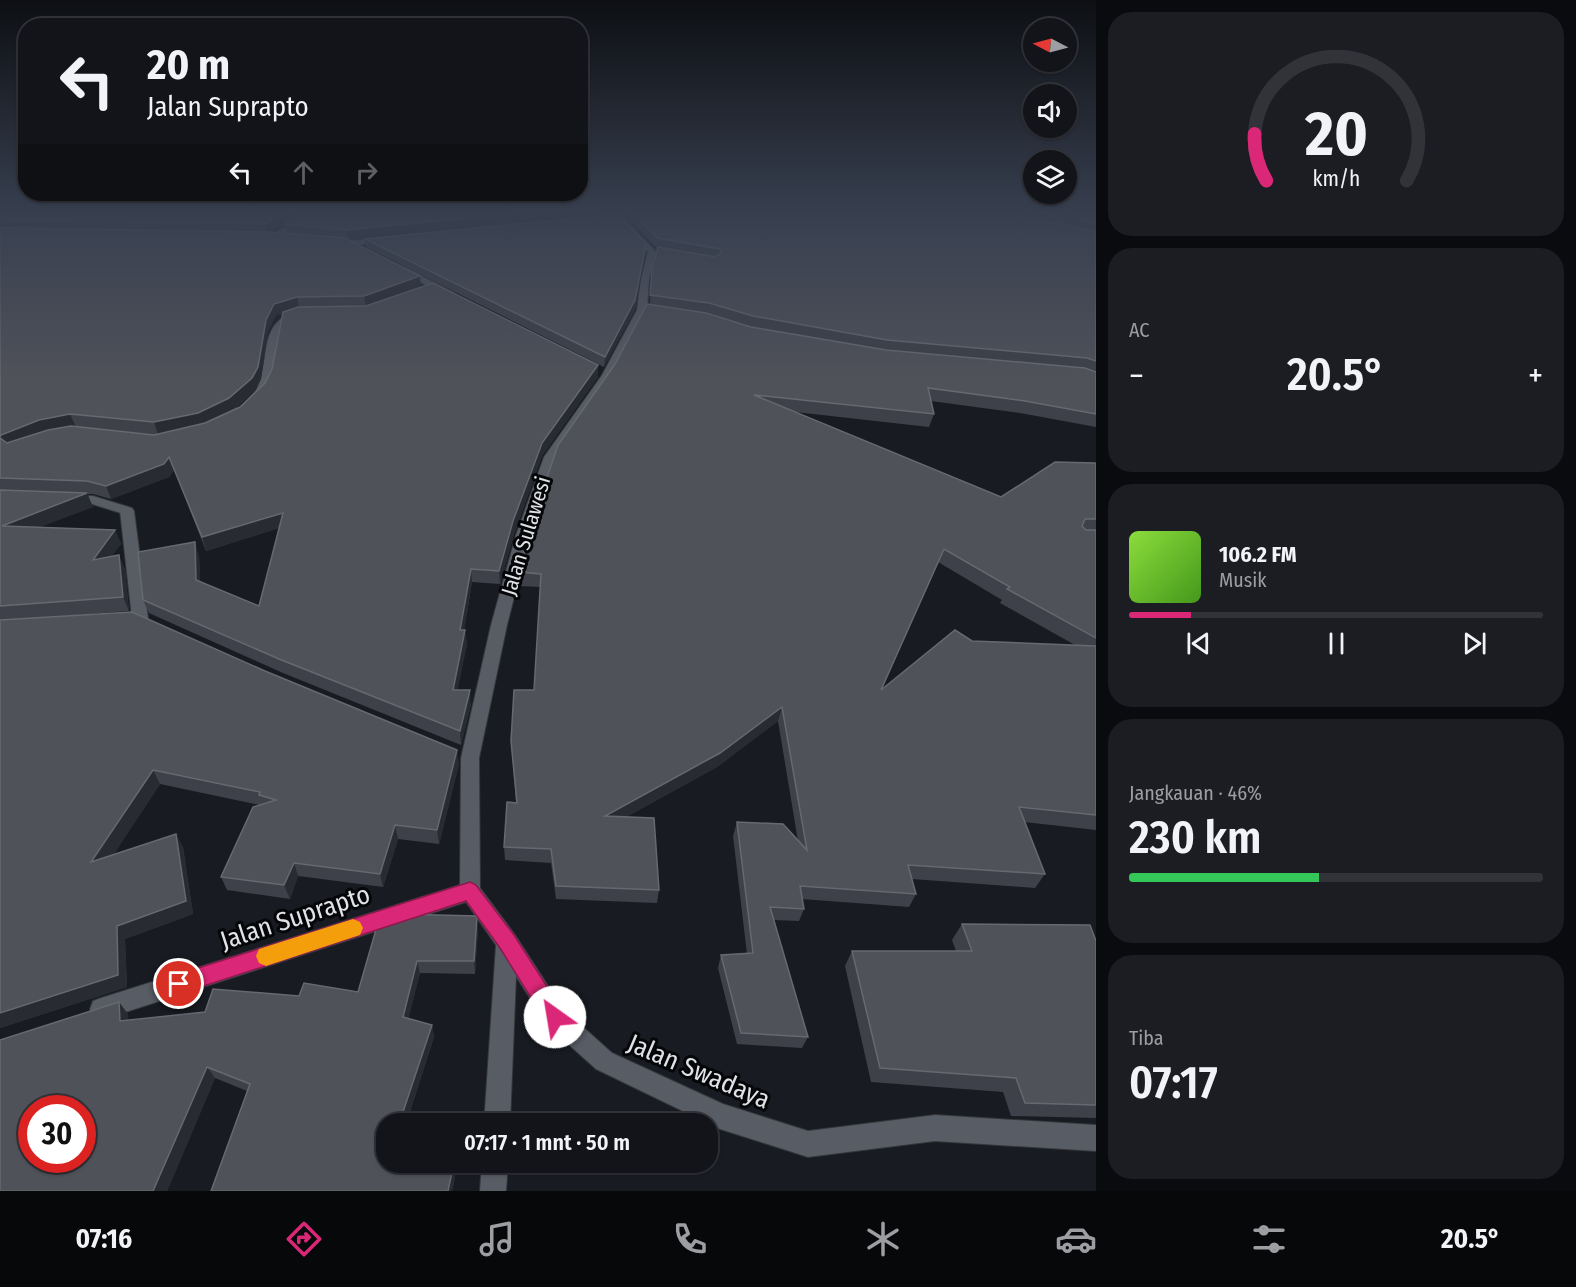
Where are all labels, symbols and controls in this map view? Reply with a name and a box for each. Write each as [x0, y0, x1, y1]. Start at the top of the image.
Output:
north arrow [1023, 18, 1077, 72]
map controls [1023, 18, 1077, 204]
text: 20 m [147, 40, 230, 90]
icon: left [48, 42, 126, 120]
button: sound [1023, 84, 1077, 138]
text: Jalan Suprapto [147, 91, 309, 123]
text: 20 [1304, 97, 1367, 172]
button: layers [1023, 150, 1077, 204]
icon: left [224, 156, 257, 189]
icon: ahead [287, 156, 320, 189]
icon: right [350, 156, 383, 189]
text: km/h [1312, 166, 1360, 192]
text: AC [1129, 318, 1149, 342]
text: 20.5° [1287, 348, 1385, 402]
text: − [1129, 356, 1144, 396]
text: + [1528, 356, 1543, 396]
street label: Jalan Sulawesi [496, 473, 556, 599]
text: 106.2 FM [1219, 541, 1297, 568]
text: Musik [1219, 568, 1267, 592]
icon: previous [1182, 627, 1215, 660]
icon: pause [1320, 627, 1353, 660]
icon: next [1458, 627, 1491, 660]
text: Jangkauan · 46% [1129, 781, 1262, 805]
text: 230 km [1129, 811, 1261, 865]
street label: Jalan Suprapto [216, 879, 374, 956]
pin [153, 958, 204, 1009]
icon: arrive [162, 967, 195, 1000]
position arrow [523, 985, 587, 1049]
text: Tiba [1129, 1026, 1164, 1050]
street label: Jalan Swadaya [623, 1028, 775, 1115]
text: 07:17 [1129, 1056, 1218, 1110]
speed limit sign: 30 [18, 1095, 96, 1173]
text: 07:17 · 1 mnt · 50 m [464, 1129, 630, 1156]
icon: directions [283, 1218, 325, 1260]
icon: music [476, 1218, 518, 1260]
icon: phone [669, 1218, 711, 1260]
icon: climate [862, 1218, 904, 1260]
icon: car [1055, 1218, 1097, 1260]
icon: filters [1248, 1218, 1290, 1260]
text: 07:16 [76, 1223, 132, 1255]
text: 20.5° [1441, 1223, 1500, 1255]

